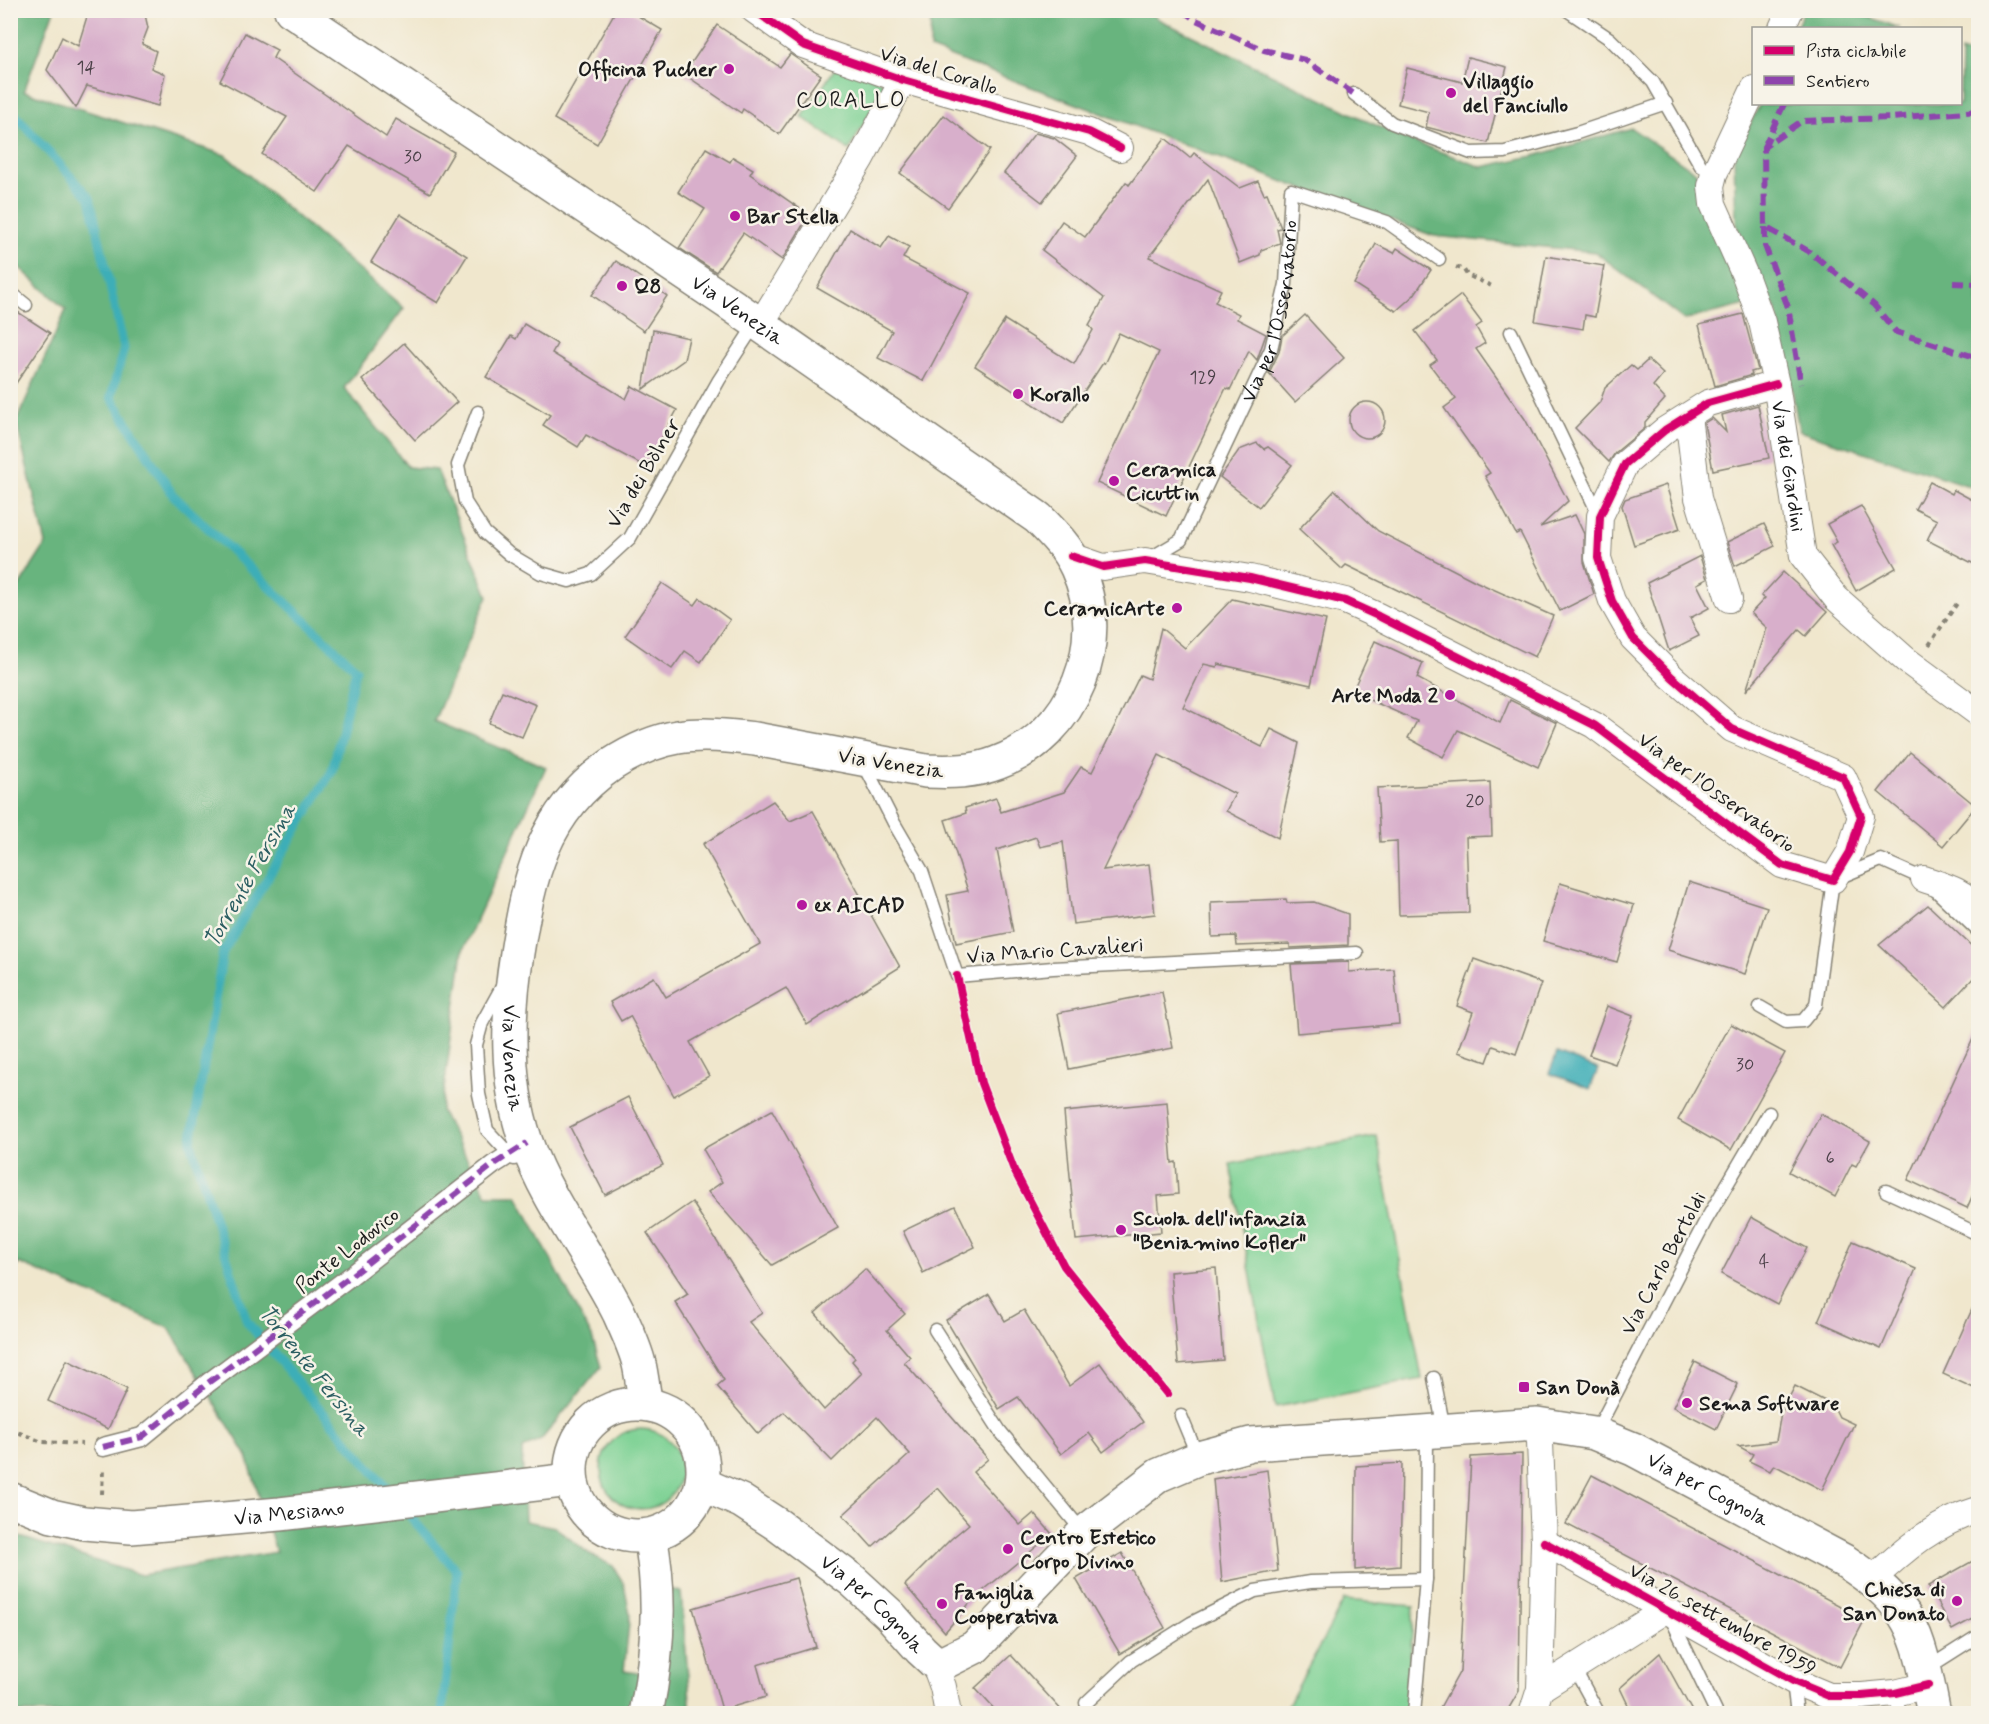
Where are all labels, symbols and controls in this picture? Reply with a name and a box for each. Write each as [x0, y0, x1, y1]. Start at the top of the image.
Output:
legend [1752, 27, 1962, 105]
street label: Via del Corallo [876, 40, 1001, 102]
text: Pista ciclabile [1806, 40, 1907, 64]
house number: 14 [77, 56, 96, 80]
place label: Officina Pucher [578, 56, 717, 84]
marker: Officina Pucher [722, 62, 736, 76]
place label: Villaggio del Fanciullo [1463, 68, 1568, 120]
text: Sentiero [1806, 70, 1870, 94]
marker: Villaggio del Fanciullo [1444, 86, 1458, 100]
district label: CORALLO [796, 87, 906, 115]
house number: 30 [404, 145, 422, 169]
place label: Bar Stella [747, 203, 839, 231]
marker: Bar Stella [728, 209, 742, 223]
street label: Via per l'Osservatorio [1235, 219, 1304, 408]
street label: Via Venezia [685, 269, 790, 353]
place label: Q8 [634, 273, 661, 301]
marker: Q8 [615, 279, 629, 293]
house number: 129 [1189, 366, 1217, 390]
place label: Korallo [1030, 381, 1090, 409]
marker: Korallo [1011, 387, 1025, 401]
street label: Via dei Giardini [1764, 399, 1812, 534]
street label: Via dei Bòlner [600, 413, 688, 534]
place label: Ceramica Cicuttin [1126, 456, 1217, 508]
marker: Ceramica Cicuttin [1107, 474, 1121, 488]
place label: CeramicArte [1043, 595, 1165, 623]
marker: CeramicArte [1170, 601, 1184, 615]
place label: Arte Moda 2 [1331, 682, 1439, 710]
marker: Arte Moda 2 [1443, 688, 1457, 702]
street label: Via per l'Osservatorio [1632, 726, 1801, 859]
street label: Via Venezia [836, 742, 946, 786]
house number: 20 [1465, 789, 1485, 813]
water label: Torrente Fersina [198, 798, 304, 953]
place label: ex AICAD [814, 892, 905, 920]
marker: ex AICAD [795, 898, 809, 912]
street label: Via Mario Cavalieri [966, 931, 1144, 971]
street label: Via Venezia [495, 1004, 530, 1114]
house number: 30 [1736, 1053, 1754, 1077]
house number: 6 [1825, 1146, 1835, 1170]
street label: Via Carlo Bertoldi [1614, 1187, 1714, 1340]
street label: Ponte Lodovico [290, 1201, 405, 1300]
place label: Scuola dell'infanzia "Beniamino Kofler" [1133, 1205, 1307, 1257]
marker: Scuola dell'infanzia "Beniamino Kofler" [1114, 1223, 1128, 1237]
house number: 4 [1759, 1250, 1769, 1274]
water label: Torrente Fersina [252, 1300, 376, 1443]
place label: San Donà [1536, 1374, 1620, 1402]
marker: San Donà [1517, 1380, 1531, 1394]
place label: Sema Software [1699, 1390, 1840, 1418]
marker: Sema Software [1680, 1396, 1694, 1410]
street label: Via per Cognola [1642, 1446, 1774, 1534]
street label: Via Mesiano [233, 1494, 346, 1533]
place label: Centro Estetico Corpo Divino [1020, 1524, 1156, 1576]
marker: Centro Estetico Corpo Divino [1001, 1542, 1015, 1556]
street label: Via per Cognola [814, 1548, 931, 1660]
street label: Via 26 settembre 1959 [1624, 1557, 1821, 1683]
place label: Chiesa di San Donato [1843, 1576, 1945, 1628]
place label: Famiglia Cooperativa [954, 1579, 1059, 1631]
marker: Chiesa di San Donato [1950, 1594, 1964, 1608]
marker: Famiglia Cooperativa [935, 1597, 949, 1611]

